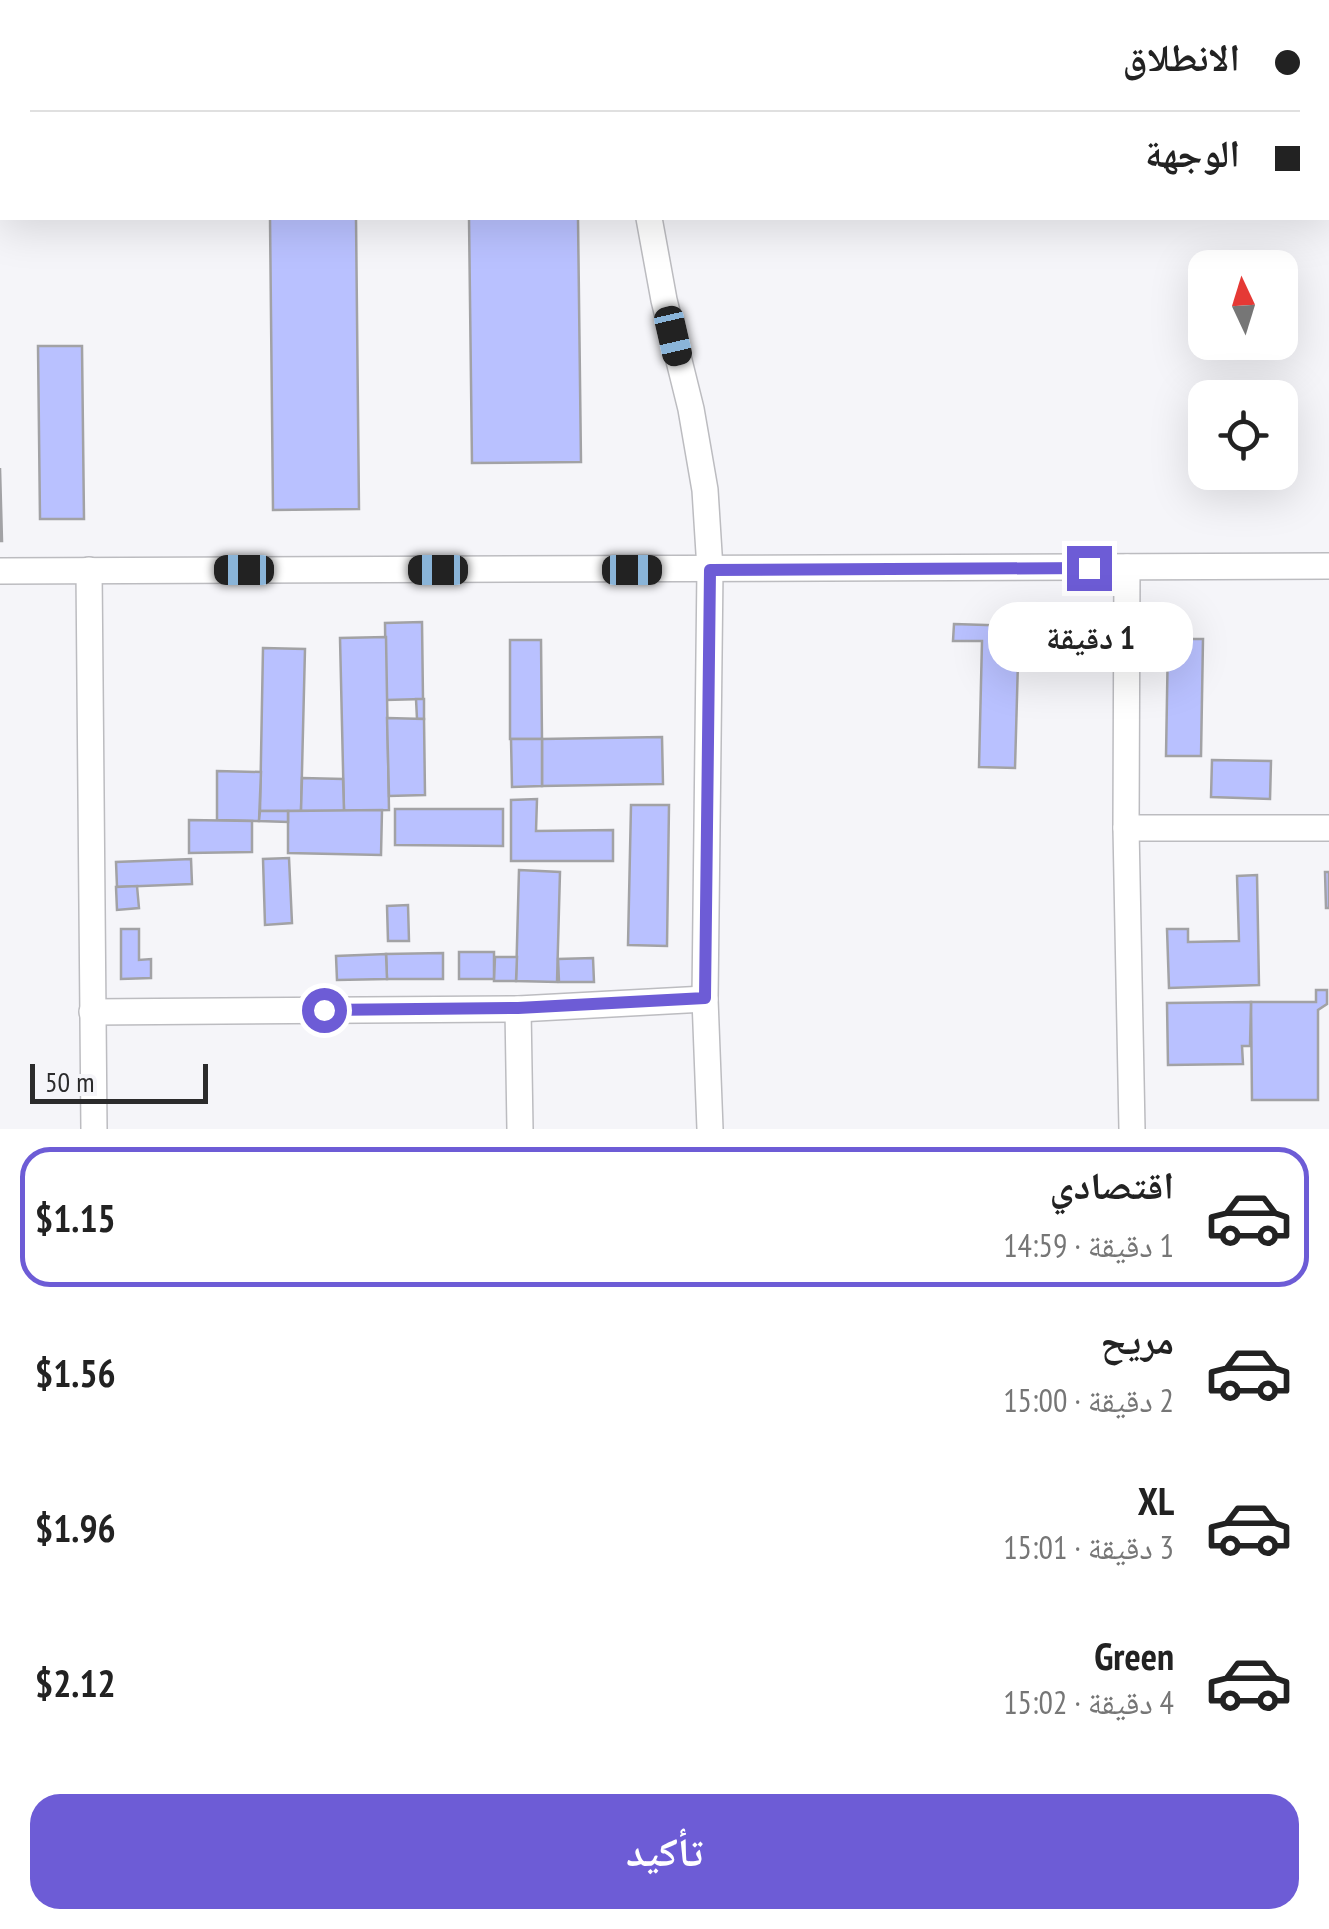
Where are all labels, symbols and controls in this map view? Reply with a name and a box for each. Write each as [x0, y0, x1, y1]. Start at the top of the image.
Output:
text: الانطلاق [1122, 32, 1240, 81]
text: الوجهة [1145, 128, 1240, 177]
north arrow [1188, 250, 1298, 360]
map controls [1188, 250, 1298, 490]
car [652, 303, 694, 369]
button: locate [1188, 380, 1298, 490]
route end [1067, 546, 1112, 591]
car [214, 555, 274, 585]
car [408, 555, 468, 585]
car [602, 555, 662, 585]
callout: 1 دقيقة [986, 603, 1192, 673]
text: 1 دقيقة [1046, 616, 1135, 658]
route start [302, 988, 347, 1033]
scale bar [30, 1059, 208, 1104]
text: 50 m [45, 1063, 94, 1100]
text: اقتصادي [1050, 1160, 1174, 1209]
icon: car [1204, 1172, 1294, 1262]
text: $1.15 [35, 1193, 116, 1242]
text: 1 دقيقة · 14:59 [1003, 1224, 1174, 1266]
text: مريح [1100, 1315, 1174, 1364]
icon: car [1204, 1327, 1294, 1417]
text: $1.56 [35, 1348, 116, 1397]
text: 2 دقيقة · 15:00 [1003, 1379, 1174, 1421]
text: XL [1138, 1476, 1174, 1525]
icon: car [1204, 1482, 1294, 1572]
text: $1.96 [35, 1503, 116, 1552]
text: 3 دقيقة · 15:01 [1003, 1526, 1174, 1568]
text: Green [1094, 1631, 1174, 1680]
icon: car [1204, 1637, 1294, 1727]
text: $2.12 [35, 1658, 116, 1707]
text: 4 دقيقة · 15:02 [1003, 1681, 1174, 1723]
button: تأكيد [30, 1794, 1299, 1909]

